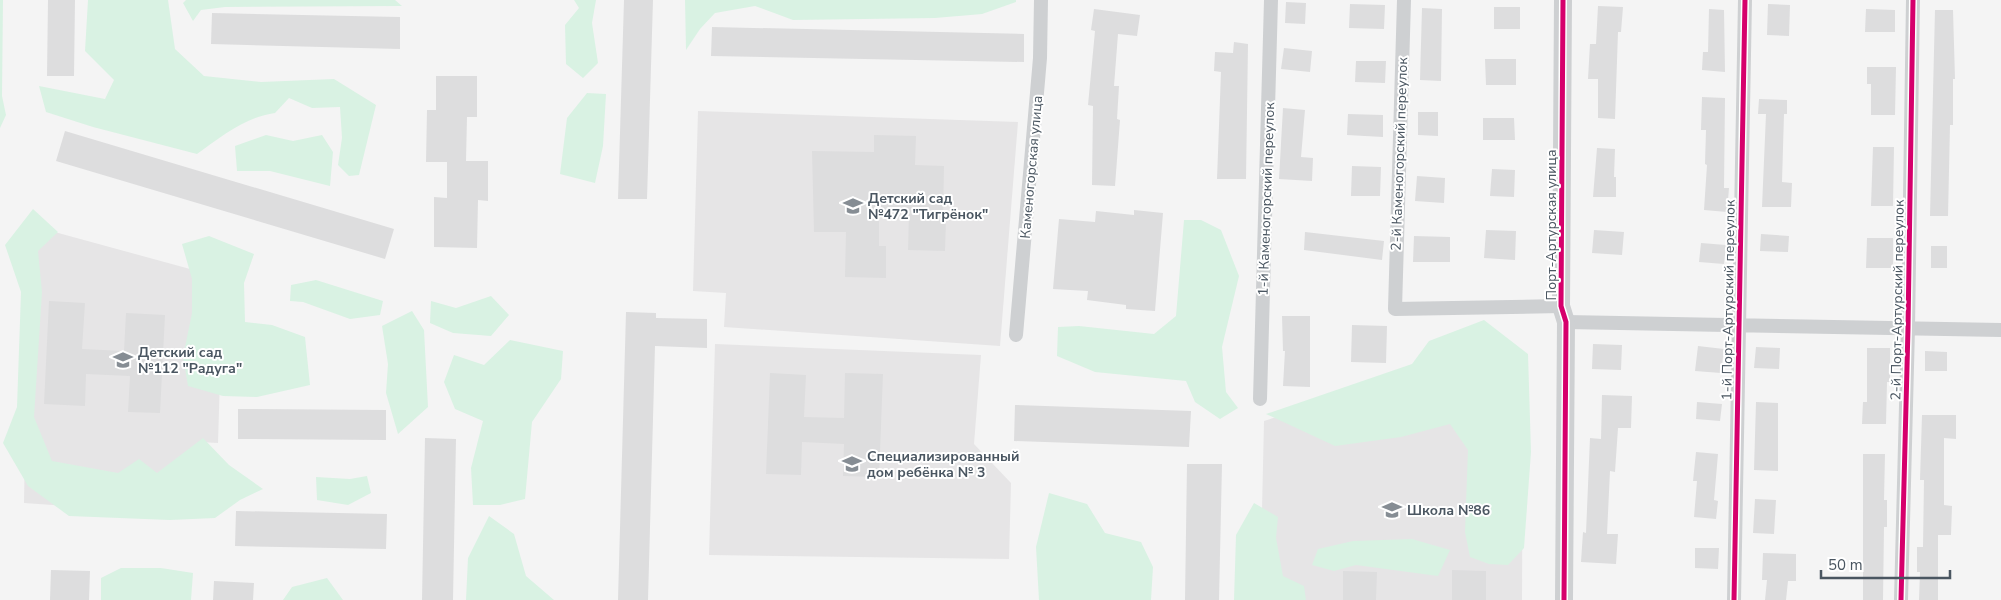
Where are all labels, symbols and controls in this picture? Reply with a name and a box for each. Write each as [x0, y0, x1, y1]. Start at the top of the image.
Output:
street label: 2-й Каменогорский переулок [1387, 56, 1412, 251]
street label: Каменогорская улица [1016, 95, 1047, 239]
street label: 1-й Каменогорский переулок [1254, 101, 1279, 296]
street label: Порт-Артурская улица [1542, 150, 1561, 300]
place label: Детский сад №472 "Тигрёнок" [868, 189, 988, 224]
school or university icon: Детский сад №472 "Тигрёнок" [842, 195, 864, 217]
street label: 1-й Порт-Артурский переулок [1717, 199, 1740, 401]
street label: 2-й Порт-Артурский переулок [1886, 199, 1909, 401]
place label: Детский сад №112 "Радуга" [138, 343, 242, 378]
school or university icon: Детский сад №112 "Радуга" [112, 349, 134, 371]
place label: Специализированный дом ребёнка № 3 [867, 447, 1019, 482]
school or university icon: Специализированный дом ребёнка № 3 [841, 453, 863, 475]
school or university icon: Школа №86 [1381, 499, 1403, 521]
place label: Школа №86 [1407, 501, 1490, 520]
scale bar [1821, 548, 1950, 580]
text: 50 m [1828, 555, 1863, 575]

